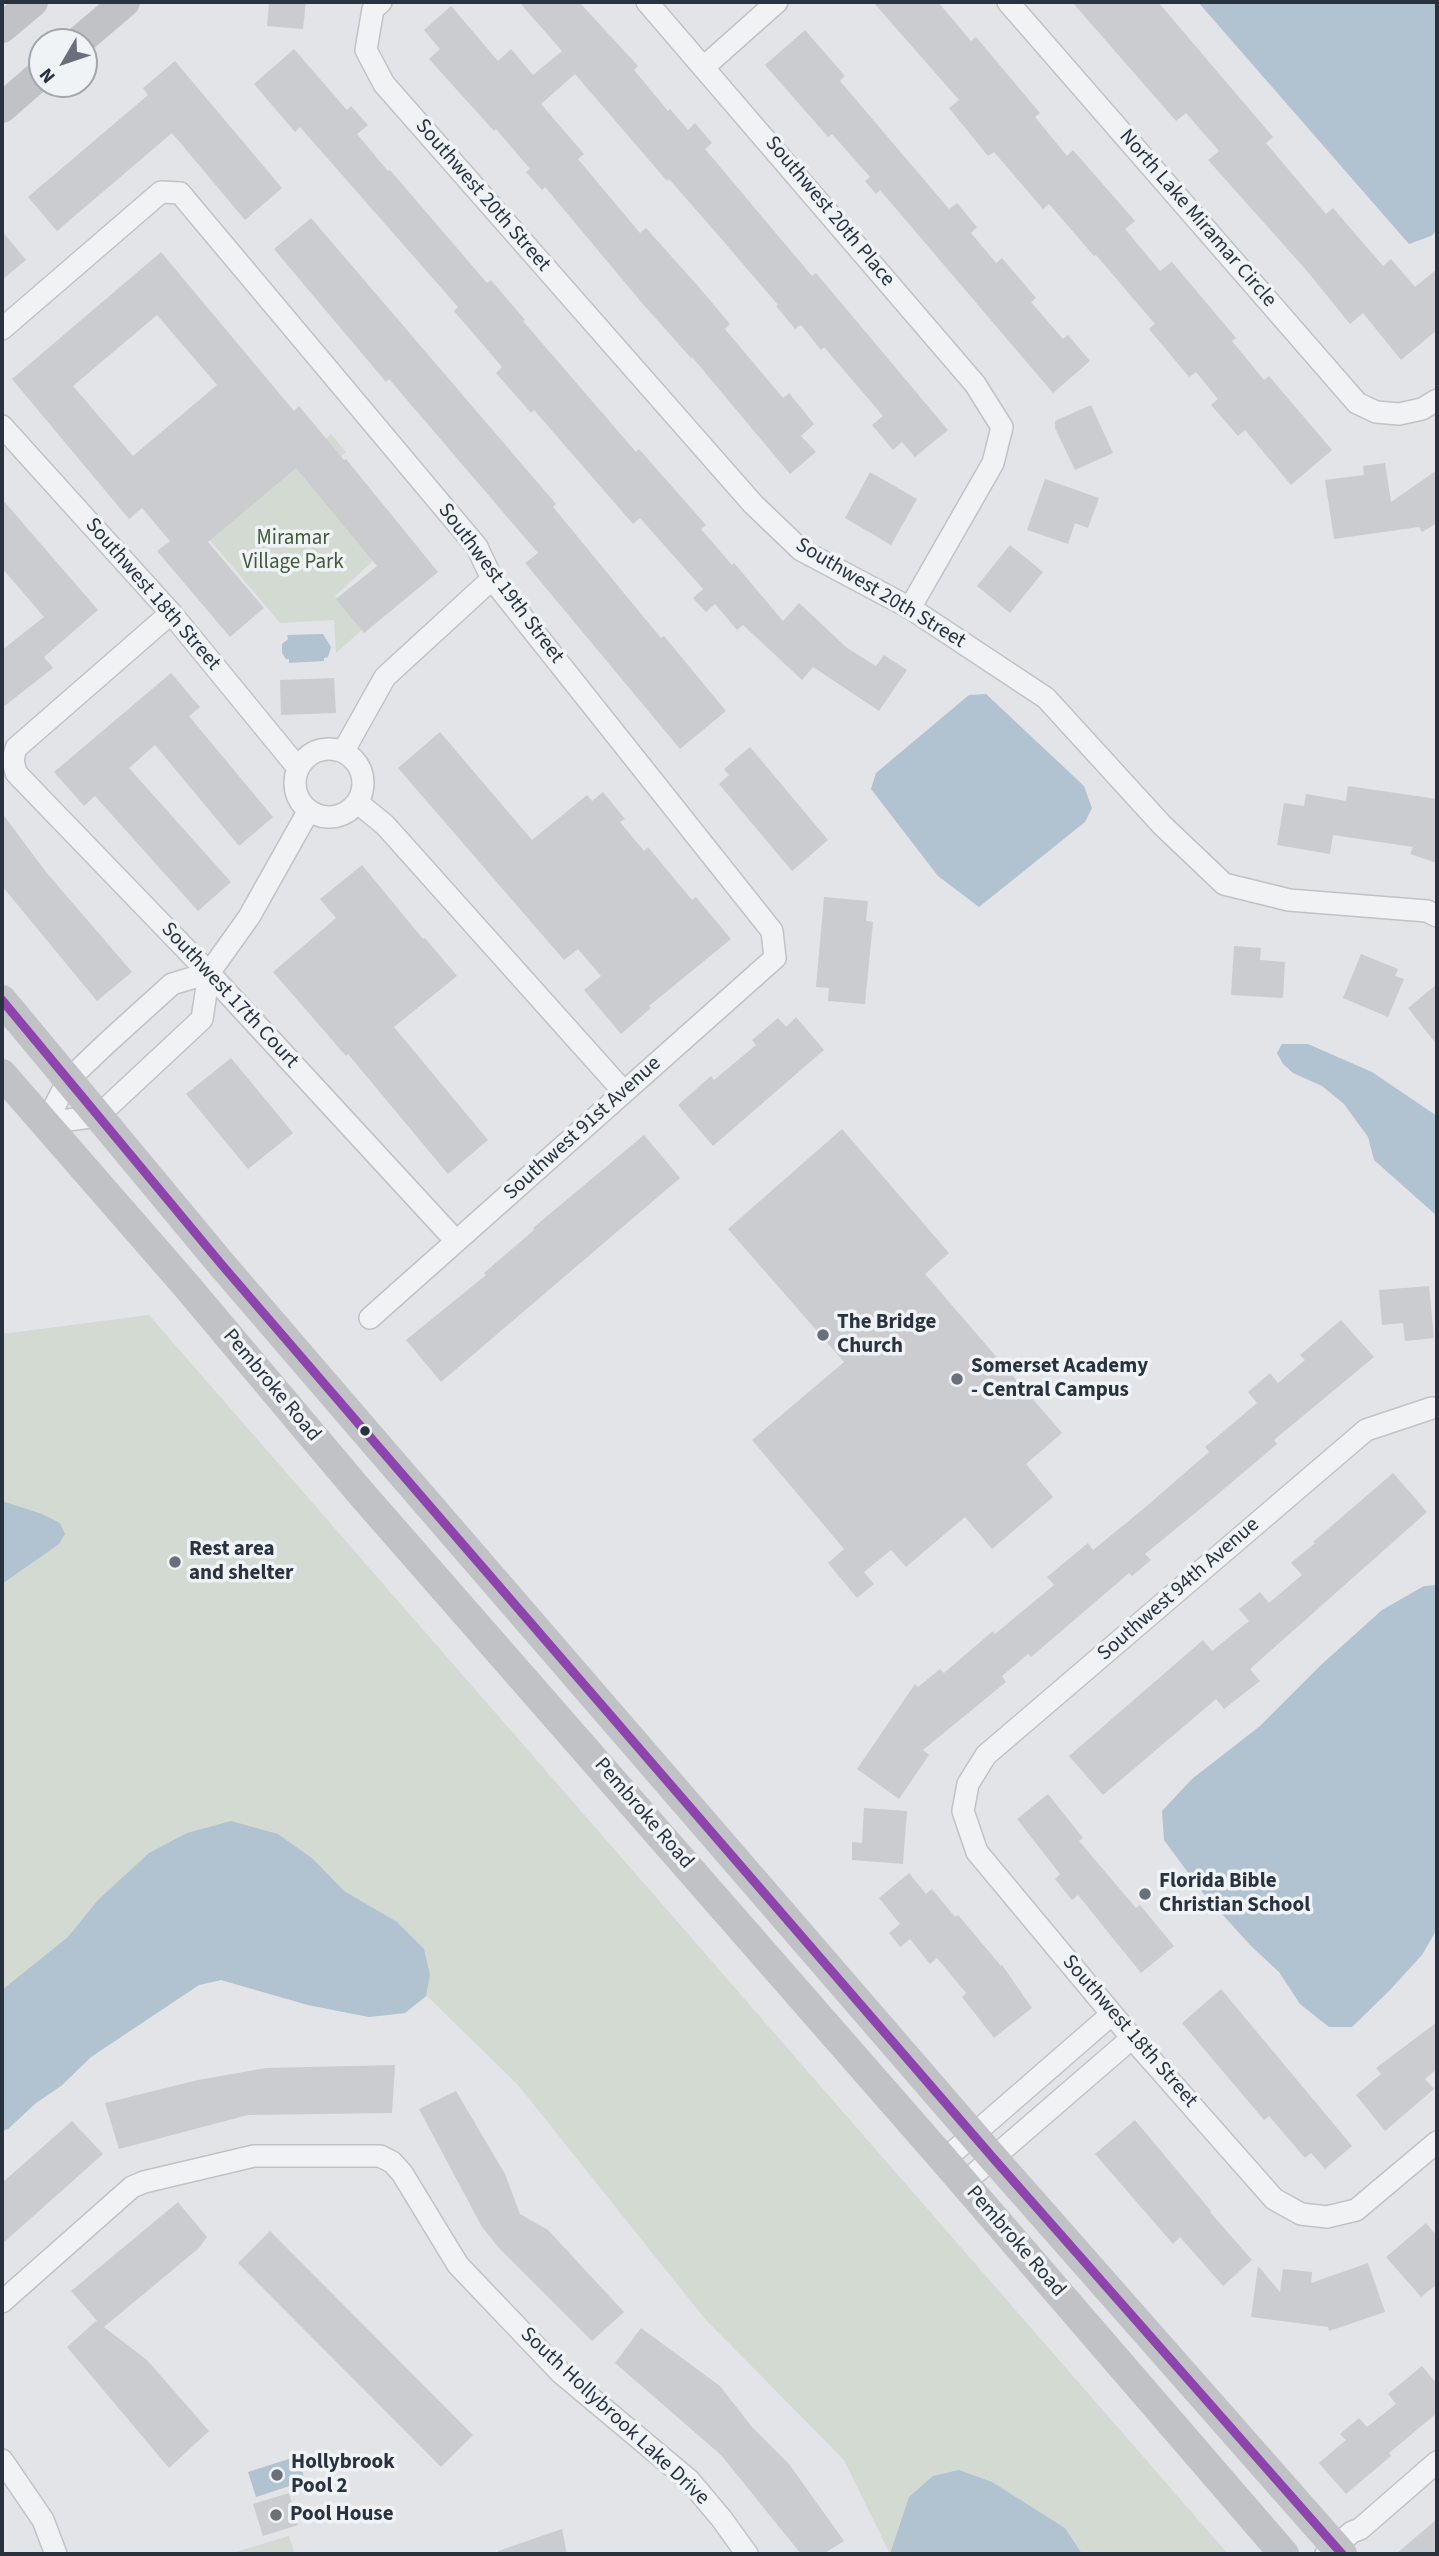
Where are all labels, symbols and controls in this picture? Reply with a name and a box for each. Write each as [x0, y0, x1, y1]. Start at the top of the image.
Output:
north arrow [28, 28, 98, 98]
text: N [33, 62, 62, 89]
street label: Southwest 20th Street [409, 115, 555, 277]
street label: North Lake Miramar Circle [1113, 125, 1281, 313]
street label: Southwest 20th Place [759, 132, 899, 292]
street label: Southwest 19th Street [432, 499, 568, 669]
street label: Southwest 18th Street [79, 514, 225, 676]
park label: Miramar Village Park [242, 526, 344, 576]
street label: Southwest 20th Street [790, 533, 970, 655]
street label: Southwest 17th Court [155, 918, 303, 1074]
street label: Southwest 91st Avenue [499, 1052, 667, 1206]
place label: The Bridge Church [837, 1310, 936, 1360]
street label: Pembroke Road [217, 1325, 325, 1447]
marker: The Bridge Church [815, 1327, 831, 1343]
place label: Somerset Academy - Central Campus [971, 1354, 1148, 1404]
marker: Somerset Academy - Central Campus [949, 1371, 965, 1387]
unlabelled marker [358, 1424, 372, 1438]
street label: Southwest 94th Avenue [1093, 1513, 1265, 1667]
place label: Rest area and shelter [189, 1537, 293, 1587]
marker: Rest area and shelter [167, 1554, 183, 1570]
street label: Pembroke Road [588, 1753, 698, 1875]
place label: Florida Bible Christian School [1159, 1869, 1310, 1919]
marker: Florida Bible Christian School [1137, 1886, 1153, 1902]
street label: Southwest 18th Street [1056, 1951, 1202, 2113]
street label: Pembroke Road [960, 2181, 1070, 2303]
street label: South Hollybrook Lake Drive [514, 2323, 714, 2511]
place label: Hollybrook Pool 2 [291, 2450, 395, 2500]
marker: Hollybrook Pool 2 [269, 2467, 285, 2483]
place label: Pool House [290, 2502, 394, 2528]
marker: Pool House [268, 2507, 284, 2523]

